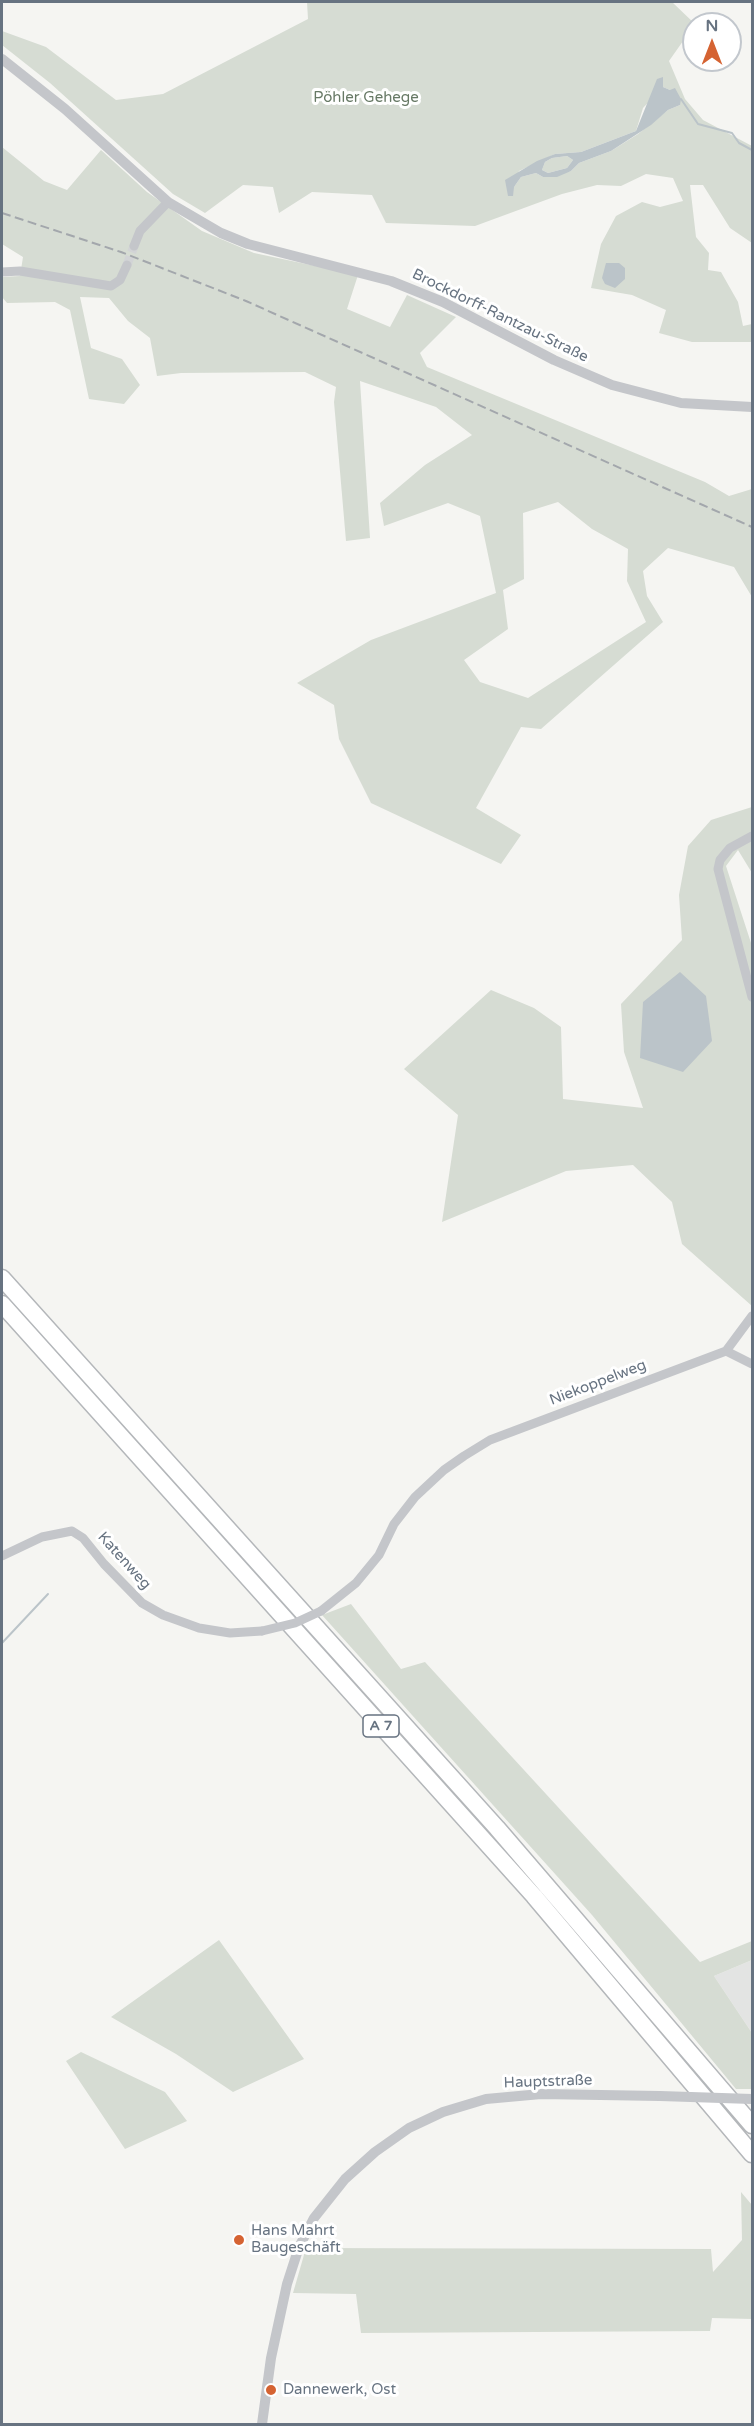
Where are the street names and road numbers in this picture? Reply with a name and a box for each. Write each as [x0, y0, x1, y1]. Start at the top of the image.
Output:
street label: Brockdorff-Rantzau-Straße [409, 265, 591, 367]
street label: Niekoppelweg [547, 1356, 649, 1410]
street label: Katenweg [94, 1529, 154, 1593]
road number: A 7 [363, 1715, 399, 1737]
street label: Hauptstraße [503, 2071, 593, 2093]

